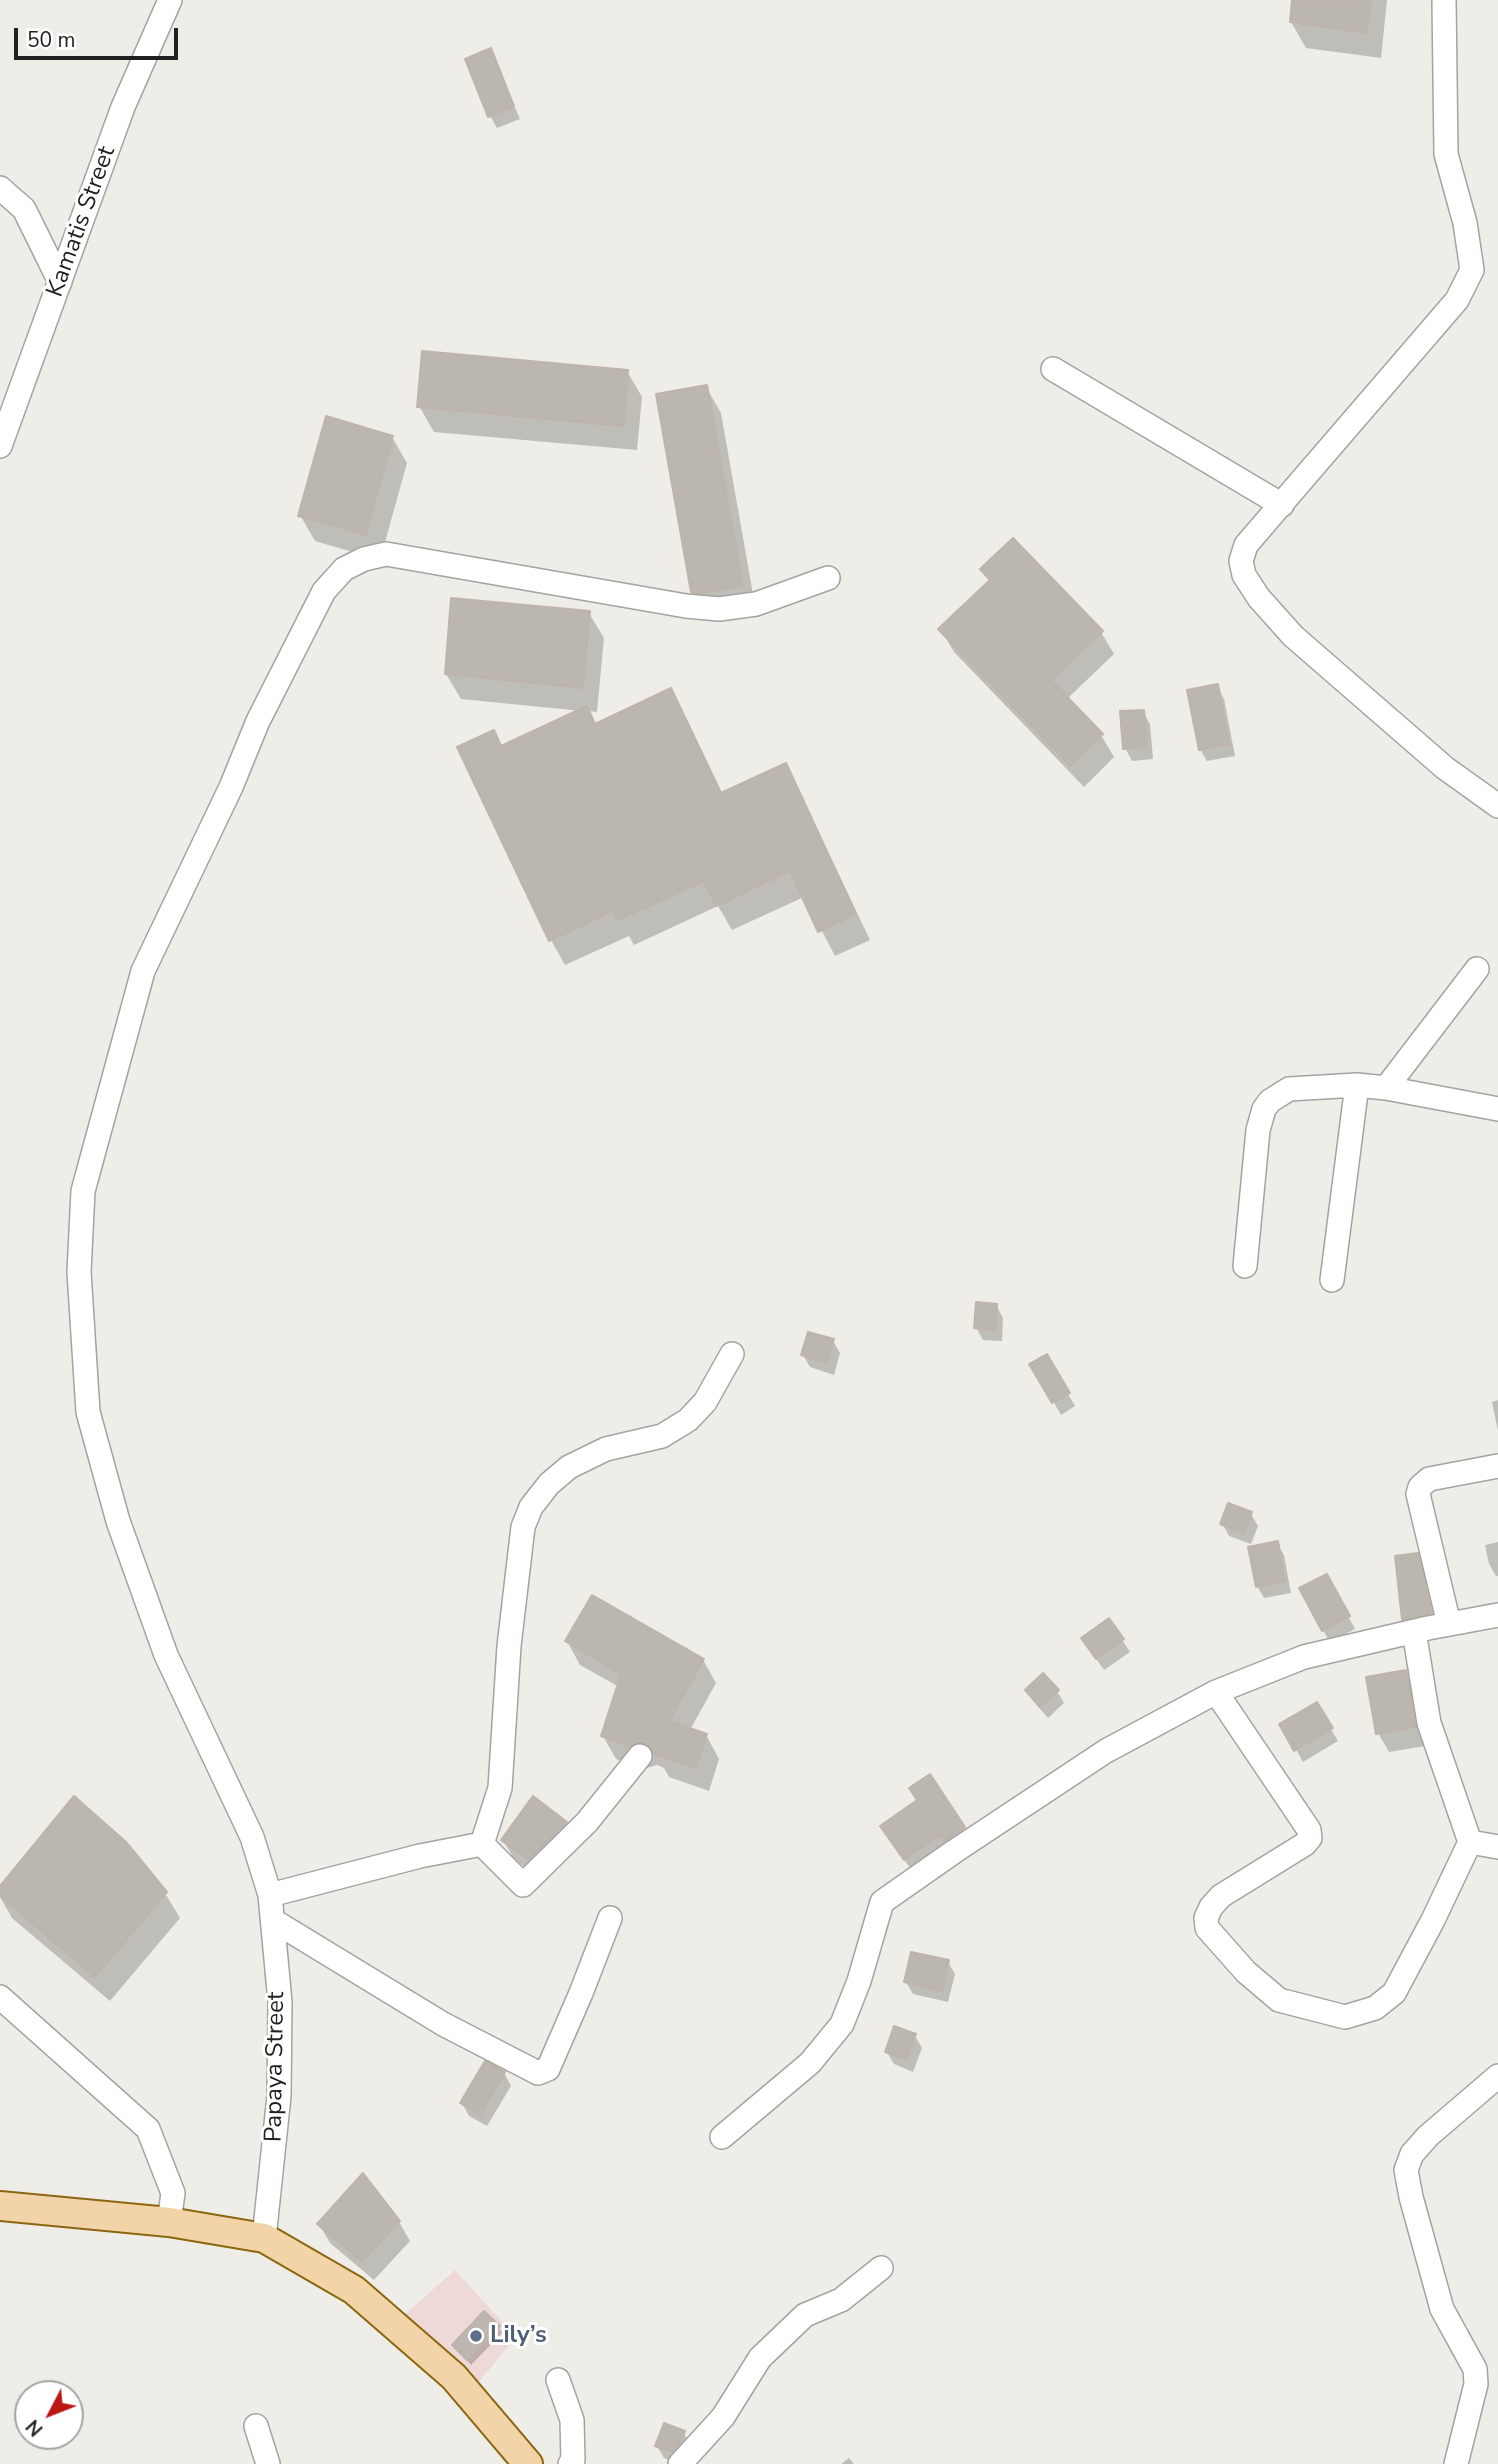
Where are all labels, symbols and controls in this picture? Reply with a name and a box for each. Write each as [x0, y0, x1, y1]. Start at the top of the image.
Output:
scale bar [18, 14, 182, 58]
text: 50 m [27, 26, 76, 54]
street label: Kamatis Street [41, 143, 123, 301]
street label: Papaya Street [260, 1992, 292, 2142]
place label: Lily’s [490, 2322, 547, 2350]
marker: Lily’s [468, 2328, 484, 2344]
north arrow [14, 2380, 84, 2450]
text: N [20, 2414, 49, 2442]

